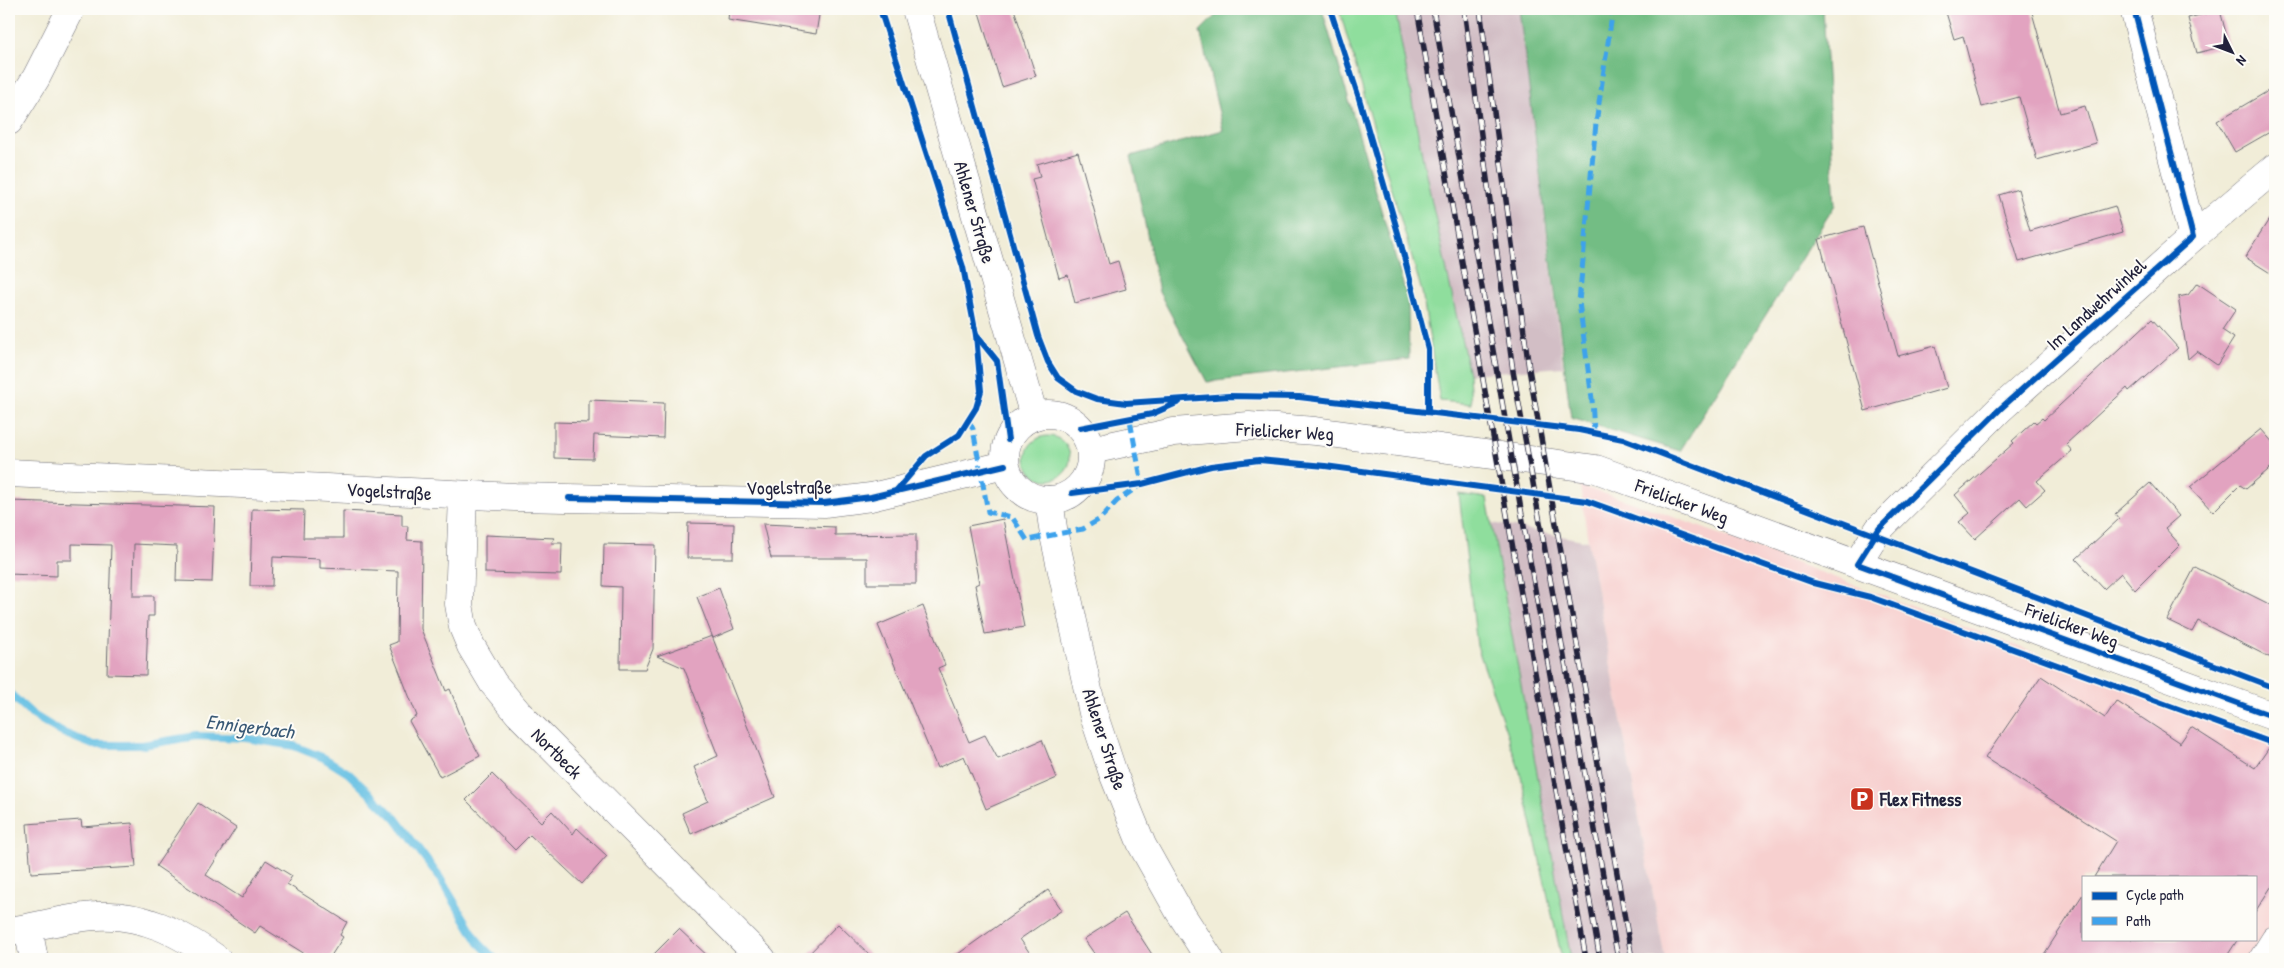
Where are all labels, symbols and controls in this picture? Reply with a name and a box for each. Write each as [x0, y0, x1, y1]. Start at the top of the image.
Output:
north arrow [2206, 28, 2256, 78]
text: N [2232, 52, 2252, 71]
street label: Ahlener Straße [948, 158, 1002, 267]
street label: Im Landwehrwinkel [2040, 252, 2152, 356]
street label: Frielicker Weg [1234, 415, 1335, 447]
street label: Frielicker Weg [1631, 472, 1732, 530]
street label: Vogelstraße [746, 473, 832, 501]
street label: Vogelstraße [346, 476, 433, 506]
street label: Frielicker Weg [2021, 596, 2122, 654]
street label: Ahlener Straße [1076, 685, 1134, 794]
water label: Ennigerbach [204, 707, 297, 746]
street label: Nortbeck [526, 722, 588, 784]
parking icon: Flex Fitness [1849, 786, 1875, 812]
place label: Flex Fitness [1879, 786, 1962, 812]
legend [2082, 876, 2256, 940]
text: Cycle path [2126, 884, 2184, 905]
text: Path [2126, 910, 2151, 931]

